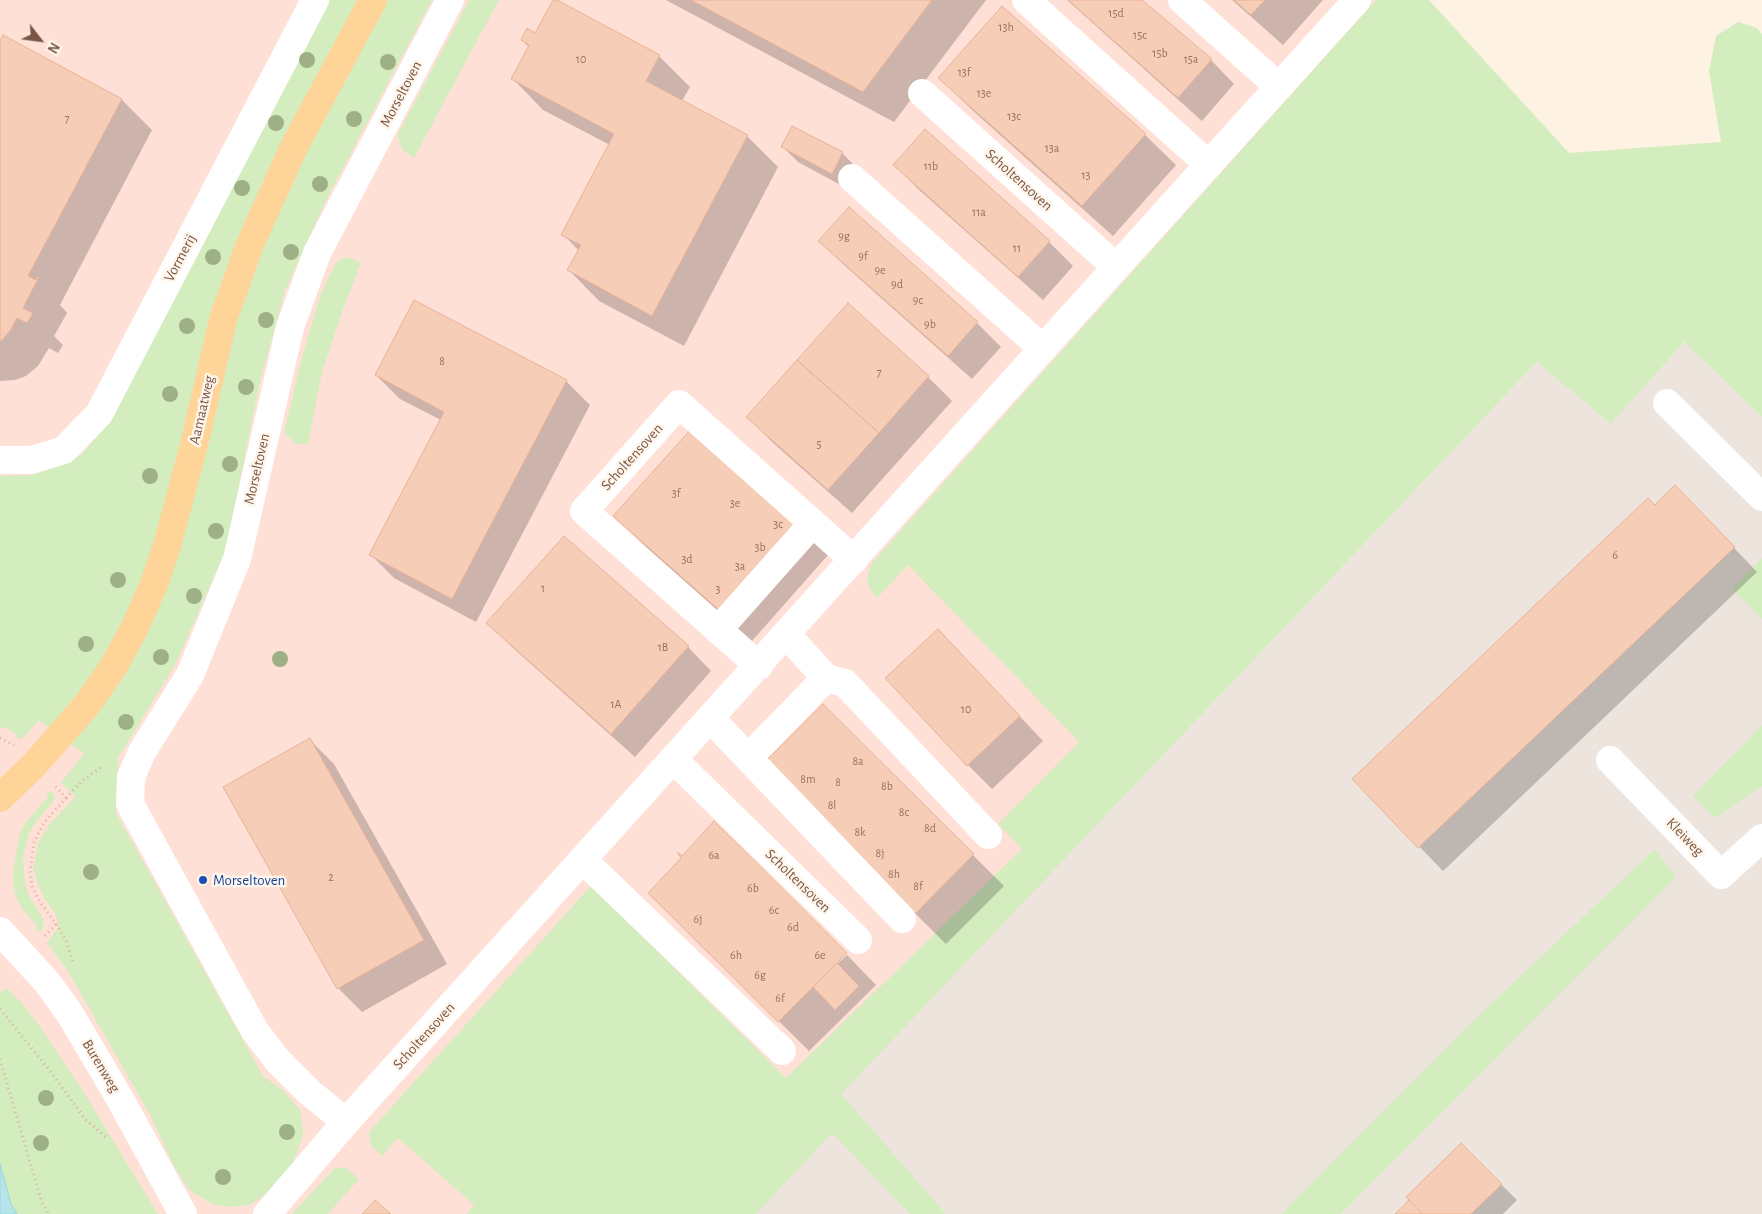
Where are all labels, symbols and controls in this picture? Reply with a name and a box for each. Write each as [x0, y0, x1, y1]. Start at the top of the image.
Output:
house number: 15d [1108, 6, 1124, 20]
north arrow [15, 15, 65, 65]
house number: 13h [998, 20, 1014, 34]
house number: 15c [1133, 28, 1147, 42]
text: N [44, 40, 61, 55]
house number: 15b [1152, 46, 1168, 60]
house number: 10 [576, 52, 586, 66]
house number: 15a [1184, 52, 1198, 66]
street label: Morseltoven [376, 58, 426, 130]
house number: 13f [958, 65, 970, 79]
house number: 13e [977, 86, 991, 100]
house number: 13c [1007, 109, 1021, 123]
house number: 7 [64, 111, 70, 125]
house number: 13a [1045, 141, 1059, 155]
street label: Scholtensoven [982, 145, 1056, 215]
house number: 11b [924, 159, 938, 173]
house number: 13 [1081, 168, 1091, 182]
house number: 11a [972, 205, 986, 219]
house number: 9g [838, 229, 850, 243]
street label: Vormerij [160, 231, 200, 285]
house number: 11 [1013, 241, 1021, 255]
house number: 9f [858, 249, 868, 263]
house number: 9e [874, 263, 886, 277]
house number: 9d [891, 277, 903, 291]
house number: 9c [913, 293, 923, 307]
house number: 9b [924, 317, 936, 331]
house number: 8 [439, 354, 445, 368]
house number: 7 [876, 365, 882, 379]
street label: Aamaatweg [185, 374, 219, 446]
street label: Scholtensoven [597, 420, 667, 494]
street label: Morseltoven [240, 432, 274, 506]
house number: 5 [816, 437, 822, 451]
house number: 3f [672, 486, 680, 500]
house number: 3e [730, 496, 740, 510]
house number: 3c [773, 517, 783, 531]
house number: 3b [754, 540, 766, 554]
house number: 6 [1612, 548, 1618, 562]
house number: 3d [681, 552, 693, 566]
house number: 3a [735, 559, 745, 573]
house number: 1 [541, 581, 545, 595]
house number: 3 [716, 582, 720, 596]
house number: 1B [658, 640, 668, 654]
house number: 1A [610, 697, 622, 711]
house number: 10 [961, 702, 971, 716]
house number: 8a [852, 754, 864, 768]
house number: 8m [800, 772, 816, 786]
house number: 8 [835, 775, 841, 789]
house number: 8b [881, 779, 893, 793]
house number: 8l [828, 798, 836, 812]
house number: 8c [899, 805, 909, 819]
street label: Kleiweg [1662, 814, 1708, 860]
house number: 8d [924, 821, 936, 835]
house number: 8k [854, 825, 866, 839]
street label: Scholtensoven [761, 845, 835, 917]
house number: 8j [876, 846, 884, 860]
house number: 6a [708, 848, 720, 862]
house number: 8h [888, 867, 900, 881]
house number: 2 [328, 870, 334, 884]
place label: Morseltoven [213, 871, 285, 889]
marker: Morseltoven [197, 874, 209, 886]
house number: 8f [913, 879, 923, 893]
house number: 6b [747, 881, 759, 895]
house number: 6c [769, 903, 779, 917]
house number: 6j [694, 912, 702, 926]
house number: 6d [787, 920, 799, 934]
house number: 6h [730, 948, 742, 962]
house number: 6e [814, 948, 826, 962]
house number: 6g [754, 968, 766, 982]
house number: 6f [775, 991, 785, 1005]
street label: Scholtensoven [389, 999, 459, 1073]
street label: Burenweg [78, 1036, 124, 1096]

